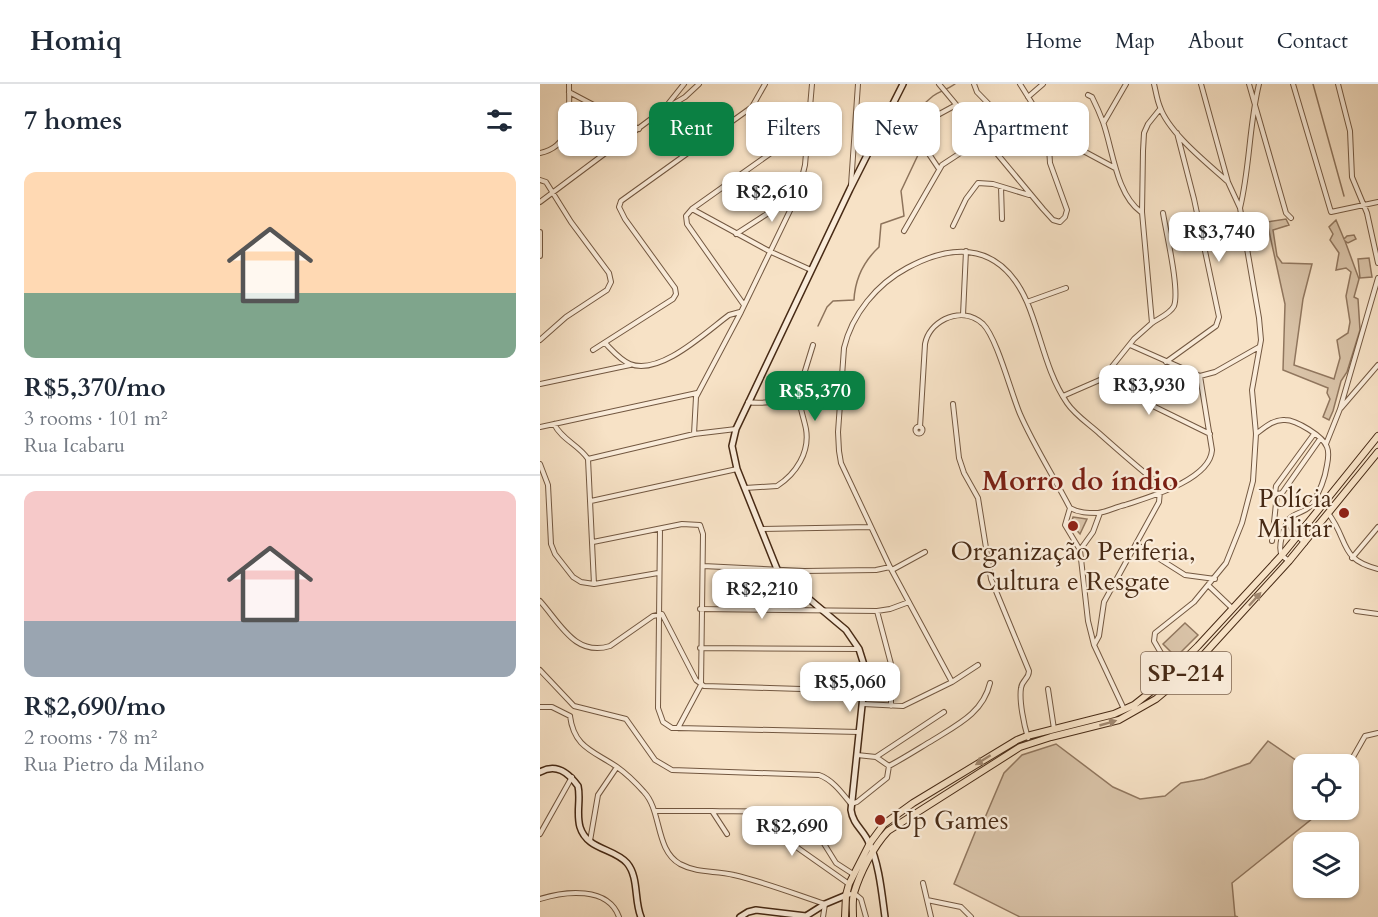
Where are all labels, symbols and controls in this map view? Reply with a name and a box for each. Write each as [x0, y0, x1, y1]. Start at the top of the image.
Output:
text: Homiq [30, 22, 122, 60]
text: Home [1026, 27, 1082, 56]
text: Map [1115, 27, 1155, 56]
text: About [1188, 27, 1244, 56]
text: Contact [1277, 27, 1348, 56]
chip: Buy [558, 102, 637, 156]
chip: Rent [649, 102, 734, 156]
chip: Filters [746, 102, 842, 156]
chip: New [854, 102, 940, 156]
chip: Apartment [952, 102, 1089, 156]
text: 7 homes [24, 103, 122, 138]
icon: filters [483, 104, 516, 137]
pin: R$2,610 [717, 172, 827, 223]
text: R$2,610 [736, 178, 808, 205]
icon: home [216, 211, 324, 319]
pin: R$3,740 [1164, 212, 1274, 263]
text: R$3,740 [1183, 218, 1255, 245]
pin: R$3,930 [1094, 365, 1204, 416]
text: R$5,370/mo [24, 370, 166, 405]
pin: R$5,370 [760, 371, 870, 422]
text: R$3,930 [1113, 371, 1185, 398]
text: R$5,370 [779, 377, 851, 404]
text: 3 rooms · 101 m² [24, 405, 168, 432]
text: Rua Icabaru [24, 432, 125, 459]
district label: Morro do índio [982, 462, 1178, 500]
place label: Polícia Militar [1257, 481, 1333, 546]
marker: Polícia Militar [1337, 506, 1351, 520]
marker: Organização Periferia, Cultura e Resgate [1066, 519, 1080, 533]
icon: home [216, 530, 324, 638]
place label: Organização Periferia, Cultura e Resgate [950, 534, 1196, 599]
pin: R$2,210 [707, 569, 817, 620]
text: R$2,210 [726, 575, 798, 602]
one-way arrow [1247, 592, 1261, 606]
road number: SP-214 [1141, 652, 1231, 694]
pin: R$5,060 [795, 662, 905, 713]
text: R$5,060 [814, 668, 886, 695]
text: R$2,690/mo [24, 689, 166, 724]
one-way arrow [1099, 718, 1117, 728]
text: 2 rooms · 78 m² [24, 724, 157, 751]
text: Rua Pietro da Milano [24, 751, 204, 778]
one-way arrow [975, 754, 991, 765]
map controls [1293, 754, 1359, 898]
button: locate [1293, 754, 1359, 820]
place label: Up Games [892, 803, 1008, 838]
pin: R$2,690 [737, 806, 847, 857]
text: R$2,690 [756, 812, 828, 839]
marker: Up Games [873, 813, 887, 827]
button: layers [1293, 832, 1359, 898]

